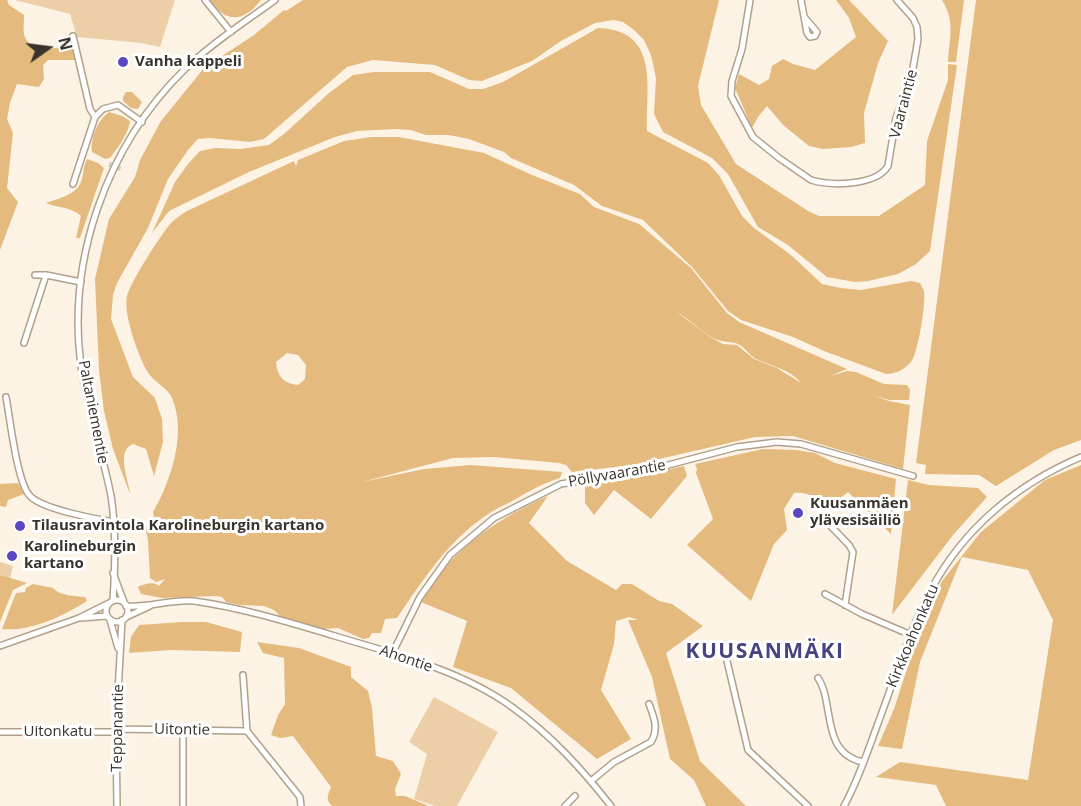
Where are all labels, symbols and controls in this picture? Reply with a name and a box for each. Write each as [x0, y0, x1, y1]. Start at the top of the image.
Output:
north arrow [18, 18, 78, 78]
text: N [53, 35, 78, 53]
place label: Vanha kappeli [135, 53, 242, 71]
marker: Vanha kappeli [116, 55, 130, 69]
street label: Vaaraintie [886, 68, 922, 140]
street label: Paltaniementie [74, 359, 112, 465]
street label: Pöllyvaarantie [567, 457, 667, 491]
place label: Kuusanmäen ylävesisäiliö [810, 495, 909, 530]
marker: Kuusanmäen ylävesisäiliö [791, 506, 805, 520]
place label: Tilausravintola Karolineburgin kartano [32, 517, 324, 535]
marker: Tilausravintola Karolineburgin kartano [13, 519, 27, 533]
place label: Karolineburgin kartano [24, 538, 136, 573]
marker: Karolineburgin kartano [5, 549, 19, 563]
street label: Kirkkoahonkatu [883, 582, 943, 690]
district label: KUUSANMÄKI [685, 639, 845, 665]
street label: Ahontie [377, 642, 435, 676]
street label: Teppanantie [108, 684, 128, 772]
street label: Uitontie [154, 721, 210, 739]
street label: Uitonkatu [23, 723, 93, 741]

